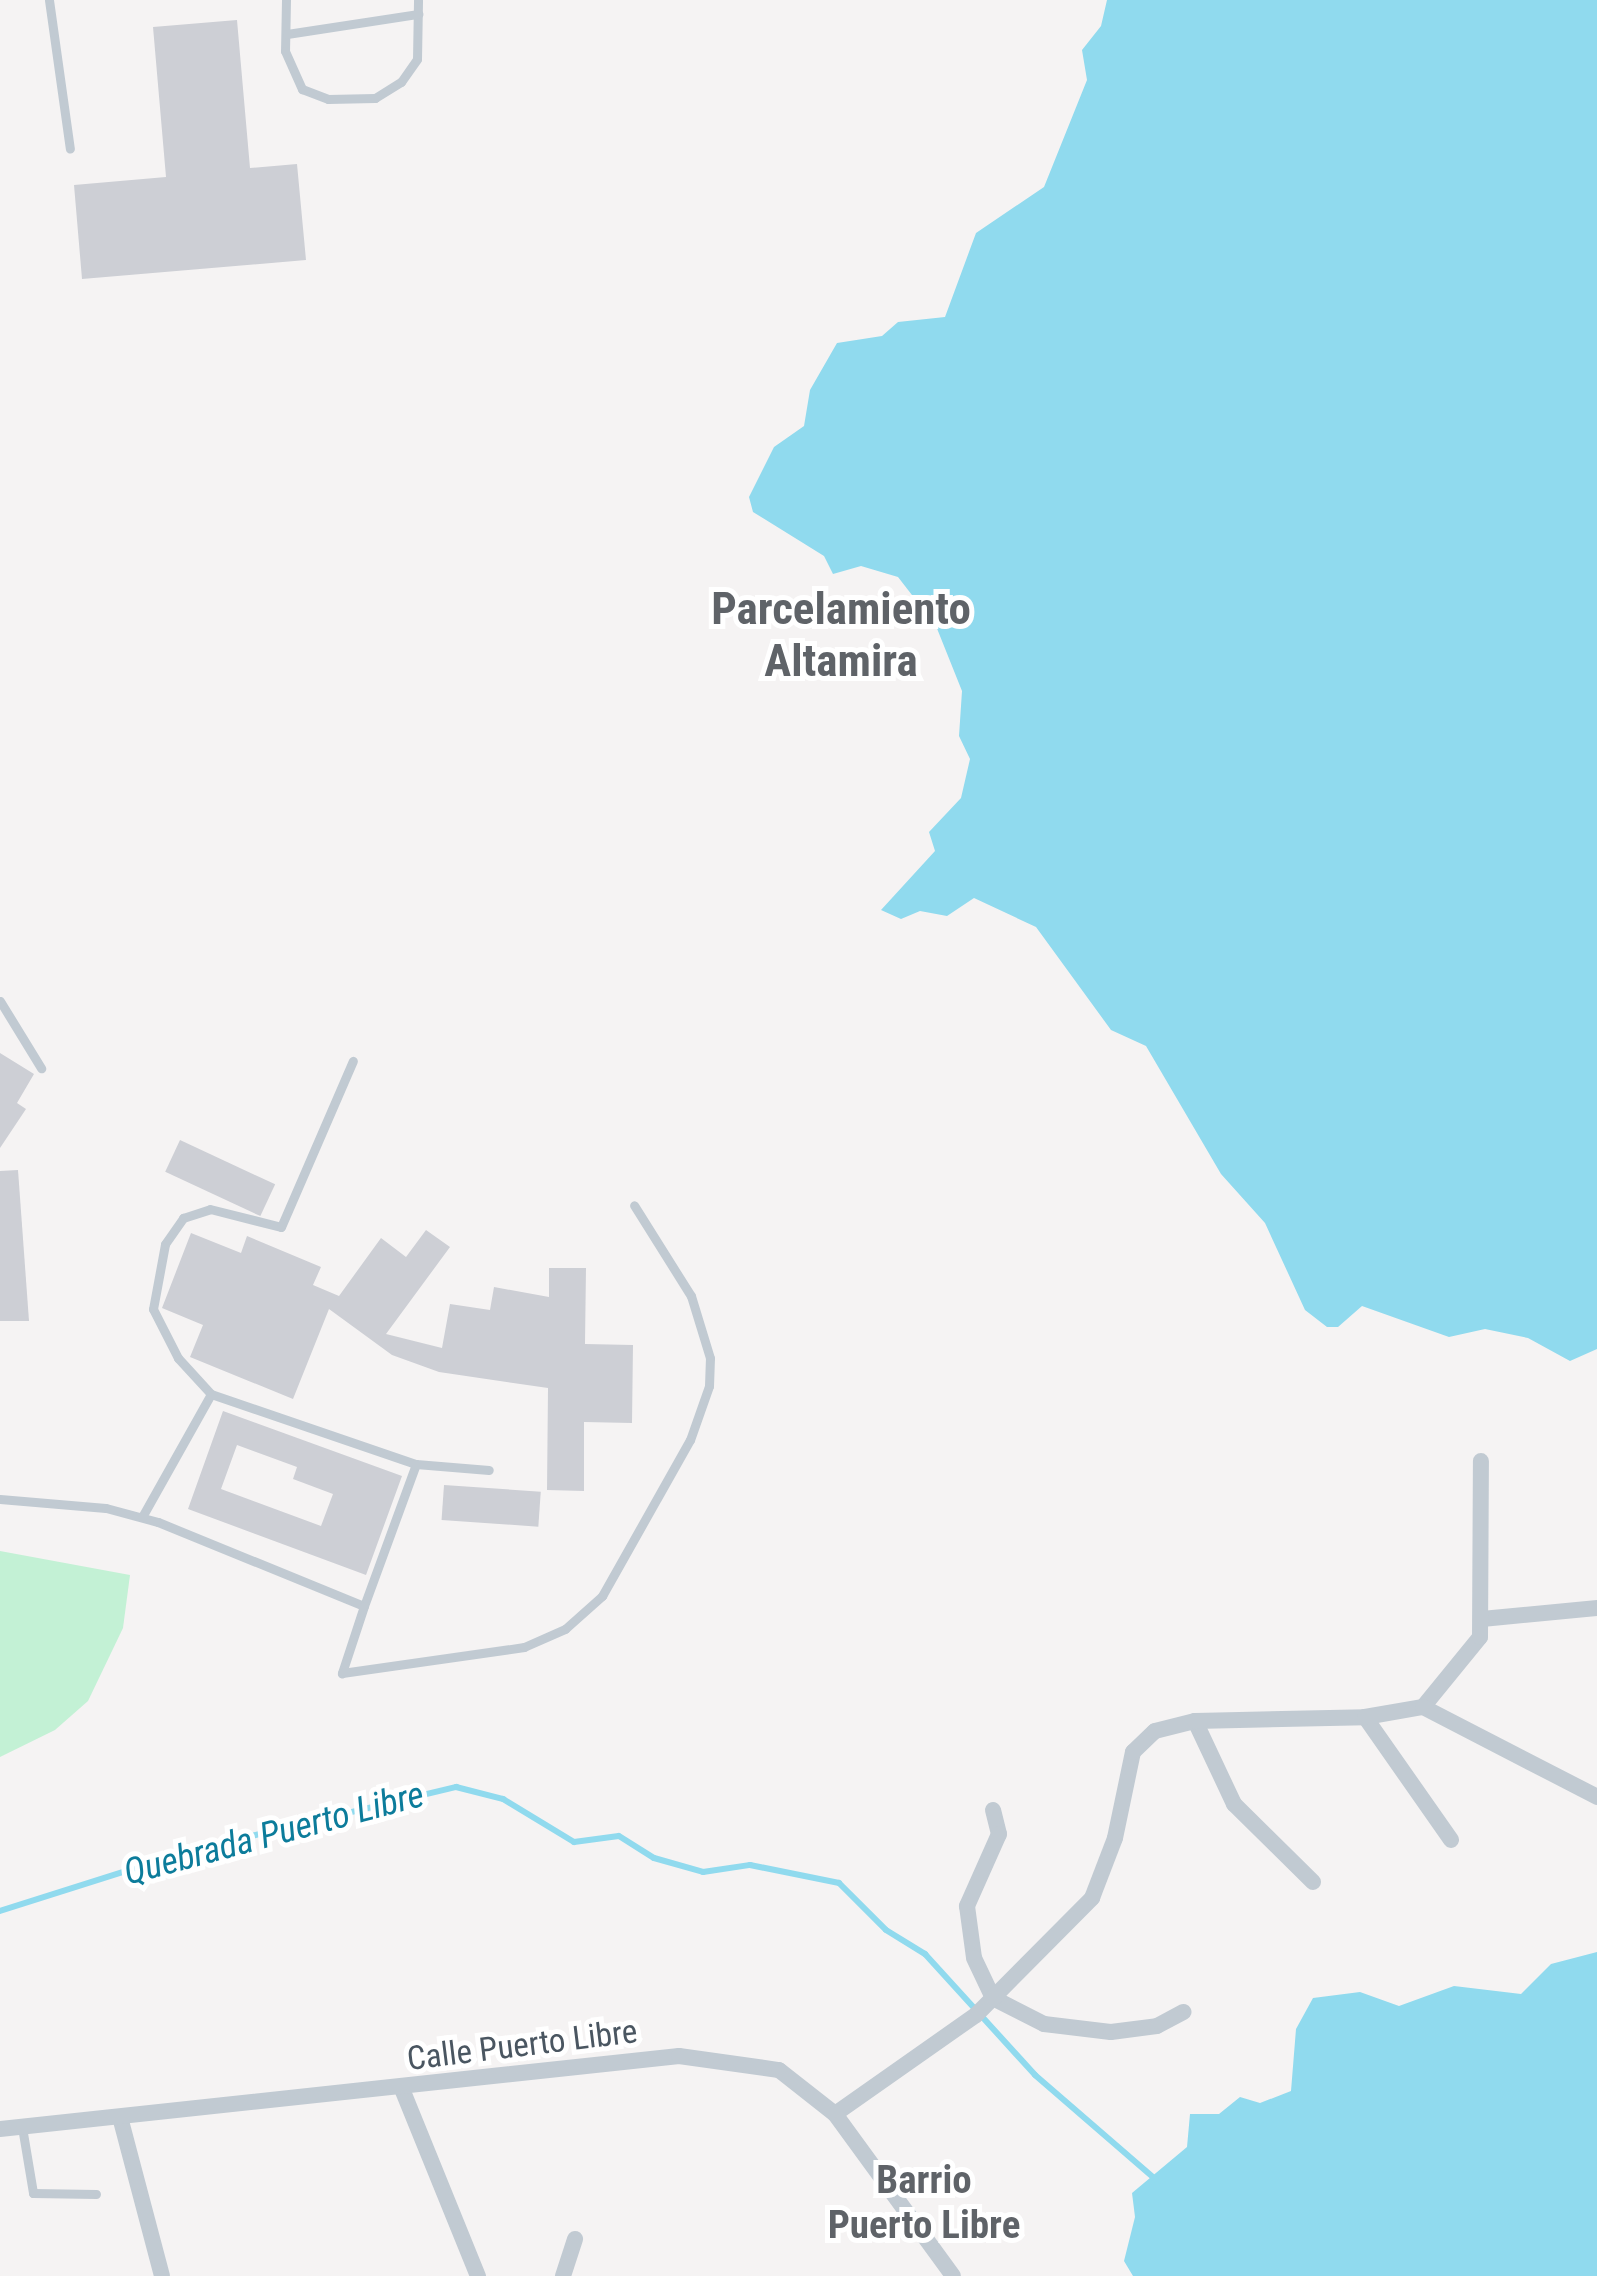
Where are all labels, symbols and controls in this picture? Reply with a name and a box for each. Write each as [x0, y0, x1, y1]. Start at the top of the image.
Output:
district label: Parcelamiento Altamira [711, 582, 971, 688]
water label: Quebrada Puerto Libre [119, 1773, 429, 1895]
street label: Calle Puerto Libre [405, 2011, 639, 2079]
district label: Barrio Puerto Libre [828, 2158, 1020, 2249]

